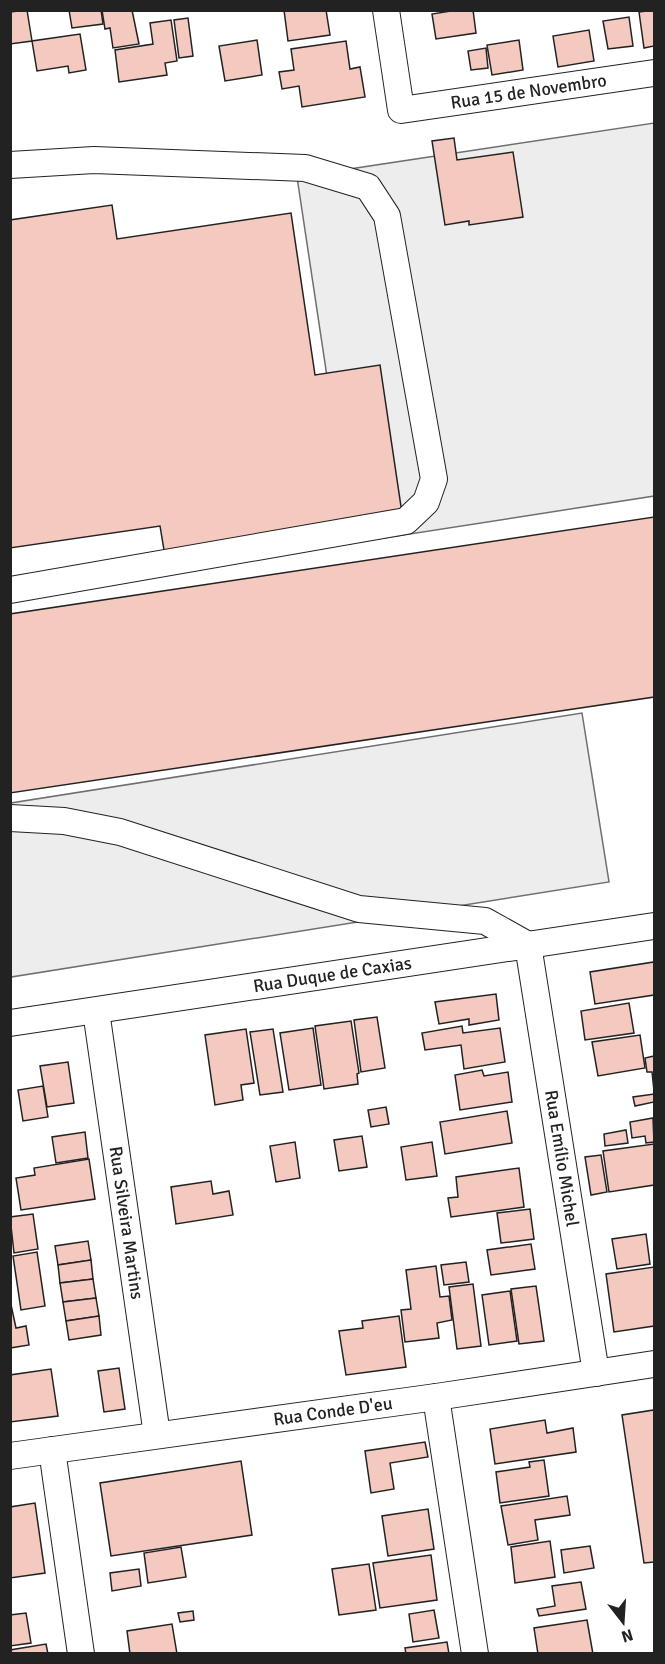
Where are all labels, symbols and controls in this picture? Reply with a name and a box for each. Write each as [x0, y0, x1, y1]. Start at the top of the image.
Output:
street label: Rua 15 de Novembro [449, 69, 608, 114]
street label: Rua Duque de Caxias [252, 952, 413, 997]
street label: Rua Emílio Michel [540, 1088, 584, 1228]
street label: Rua Silveira Martins [105, 1145, 148, 1301]
street label: Rua Conde D'eu [272, 1392, 394, 1430]
north arrow [593, 1592, 653, 1652]
text: N [619, 1624, 635, 1647]

